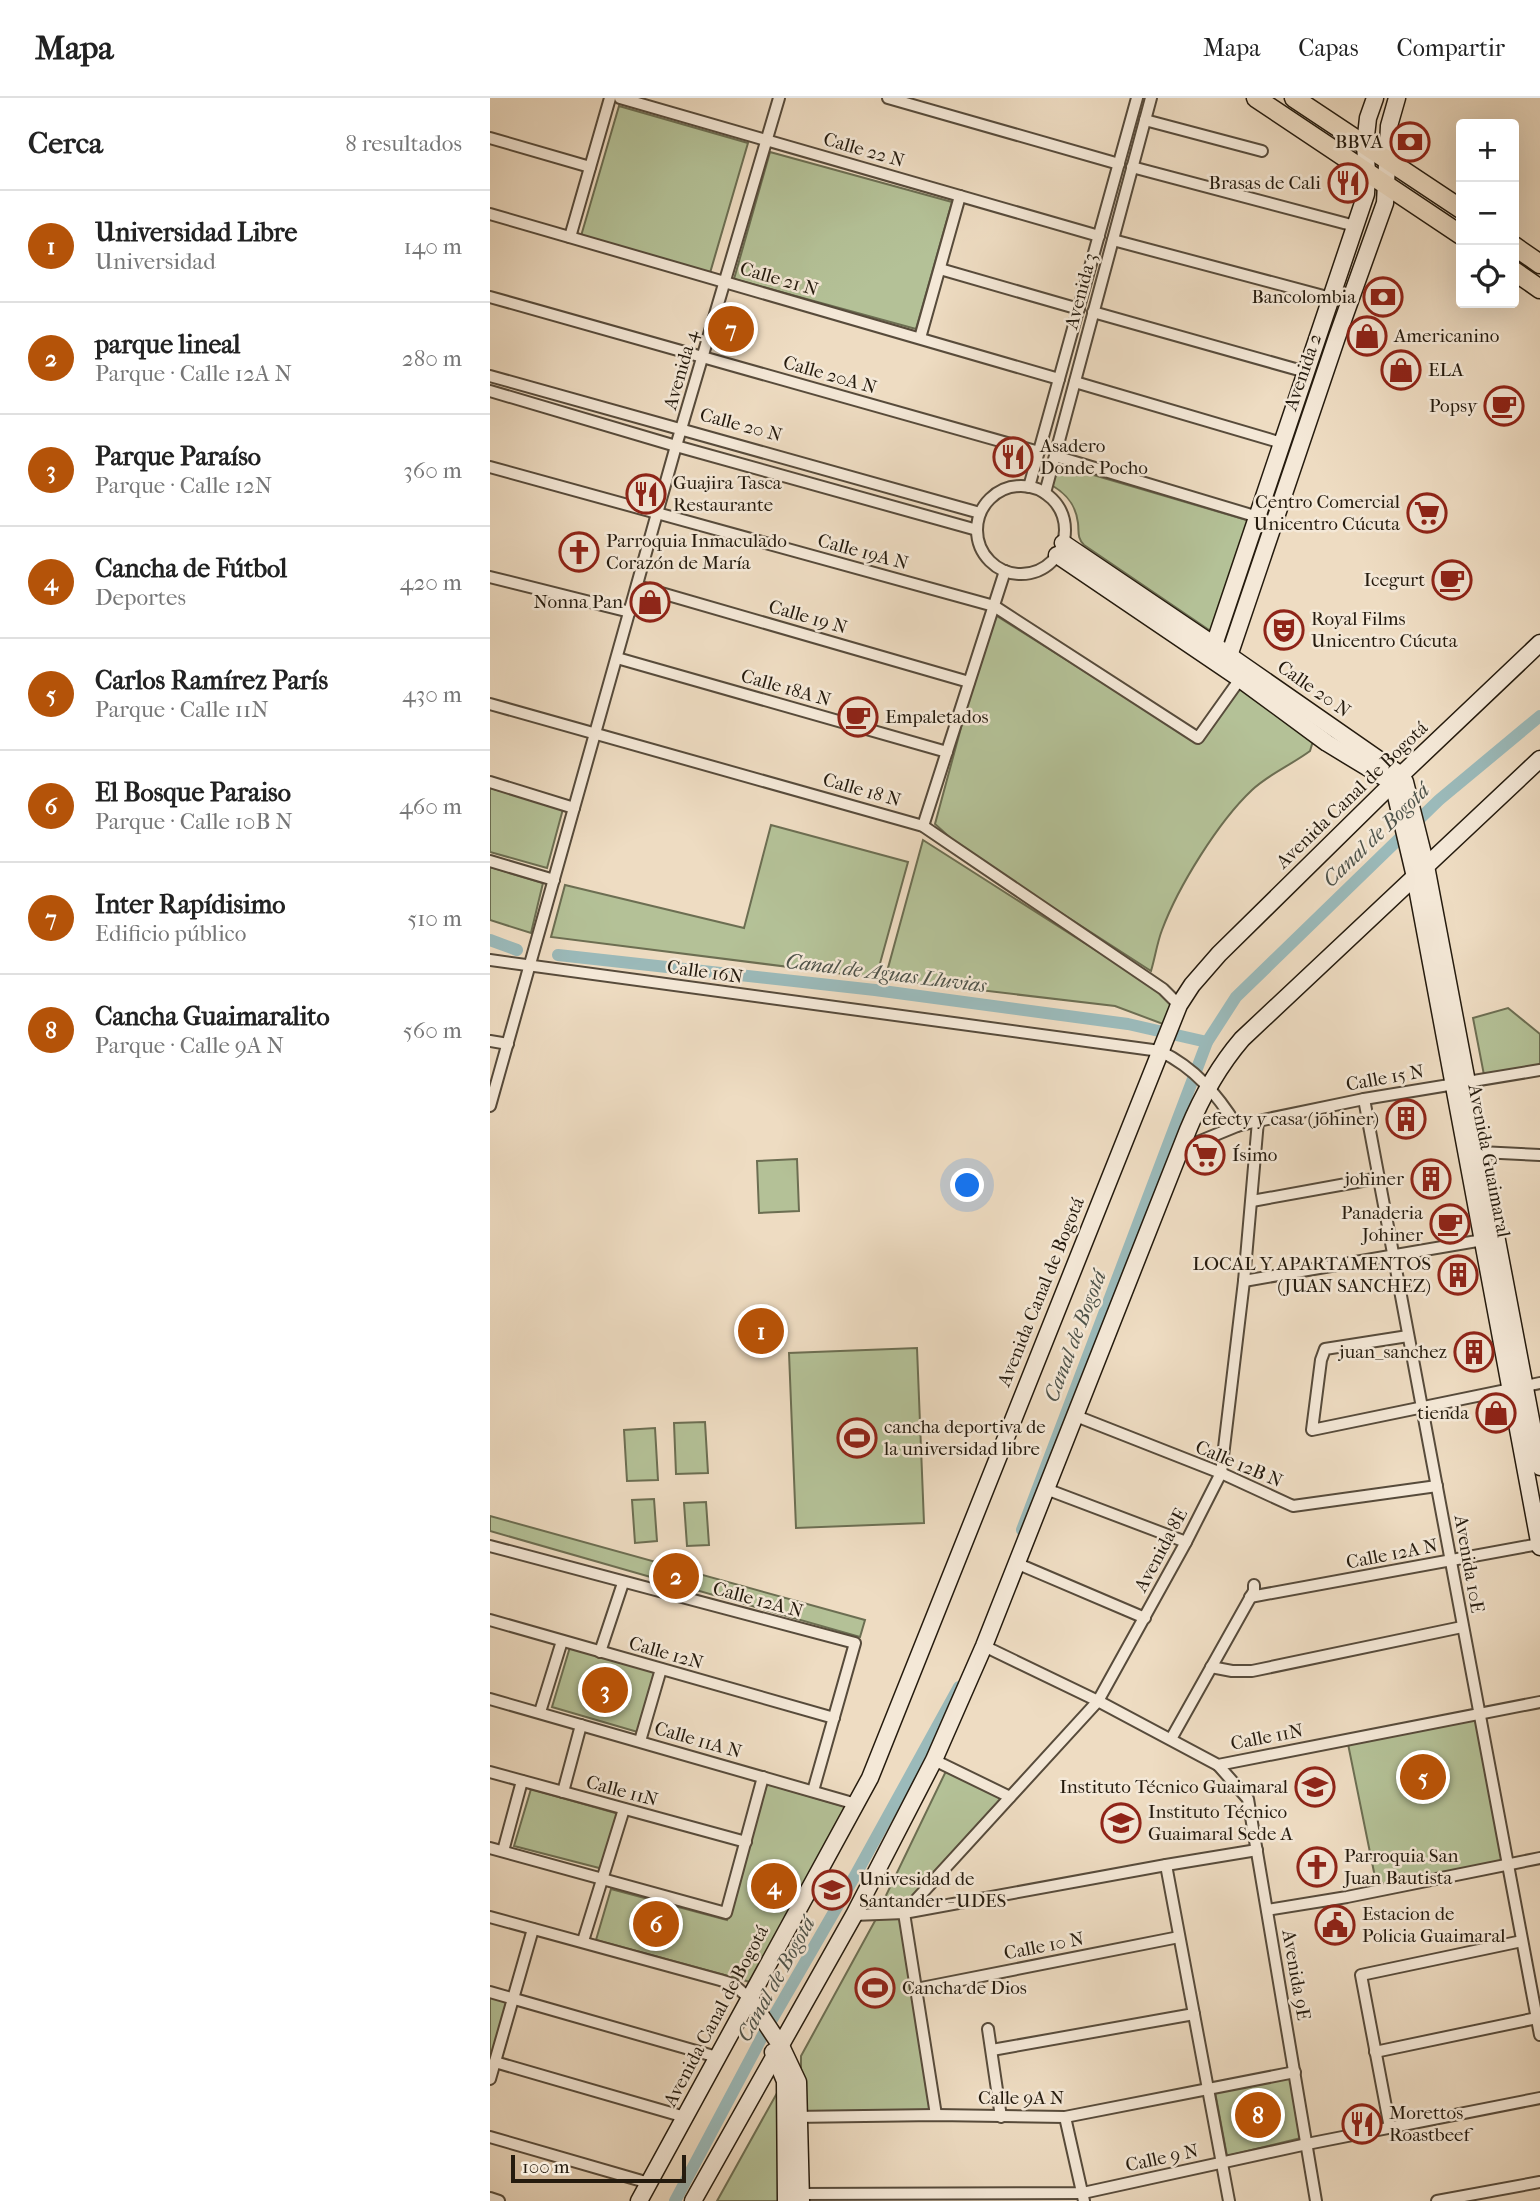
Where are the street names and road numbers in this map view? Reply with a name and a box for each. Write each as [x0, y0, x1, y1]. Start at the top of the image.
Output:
street label: Calle 22 N [821, 128, 908, 172]
street label: Avenida 3 [1060, 251, 1102, 332]
street label: Calle 21 N [737, 257, 821, 301]
street label: Avenida 4 [659, 327, 703, 413]
street label: Avenida 2 [1279, 330, 1326, 414]
street label: Calle 20A N [781, 351, 880, 399]
street label: Calle 20 N [698, 403, 785, 447]
street label: Calle 19A N [815, 529, 911, 575]
street label: Calle 19 N [766, 595, 850, 639]
street label: Calle 20 N [1273, 656, 1355, 722]
street label: Calle 18A N [738, 665, 834, 711]
street label: Avenida Canal de Bogotá [1271, 717, 1433, 873]
street label: Calle 18 N [820, 768, 904, 812]
street label: Calle 16N [665, 956, 745, 988]
street label: Calle 15 N [1344, 1060, 1426, 1096]
street label: Avenida Guaimaral [1463, 1082, 1515, 1239]
street label: Avenida Canal de Bogotá [993, 1194, 1089, 1390]
street label: Calle 12B N [1192, 1436, 1287, 1492]
street label: Avenida 8E [1129, 1504, 1192, 1596]
street label: Avenida 10E [1449, 1512, 1488, 1615]
street label: Calle 12A N [1344, 1534, 1440, 1574]
street label: Calle 12A N [710, 1577, 806, 1623]
street label: Calle 12N [626, 1632, 706, 1674]
street label: Calle 11A N [652, 1717, 745, 1763]
street label: Calle 11N [1229, 1719, 1306, 1755]
street label: Calle 11N [584, 1771, 661, 1811]
street label: Avenida Canal de Bogotá [658, 1922, 773, 2111]
street label: Calle 10 N [1002, 1927, 1086, 1965]
street label: Avenida 9E [1277, 1927, 1315, 2022]
street label: Calle 9A N [978, 2087, 1065, 2109]
street label: Calle 9 N [1124, 2139, 1201, 2176]

